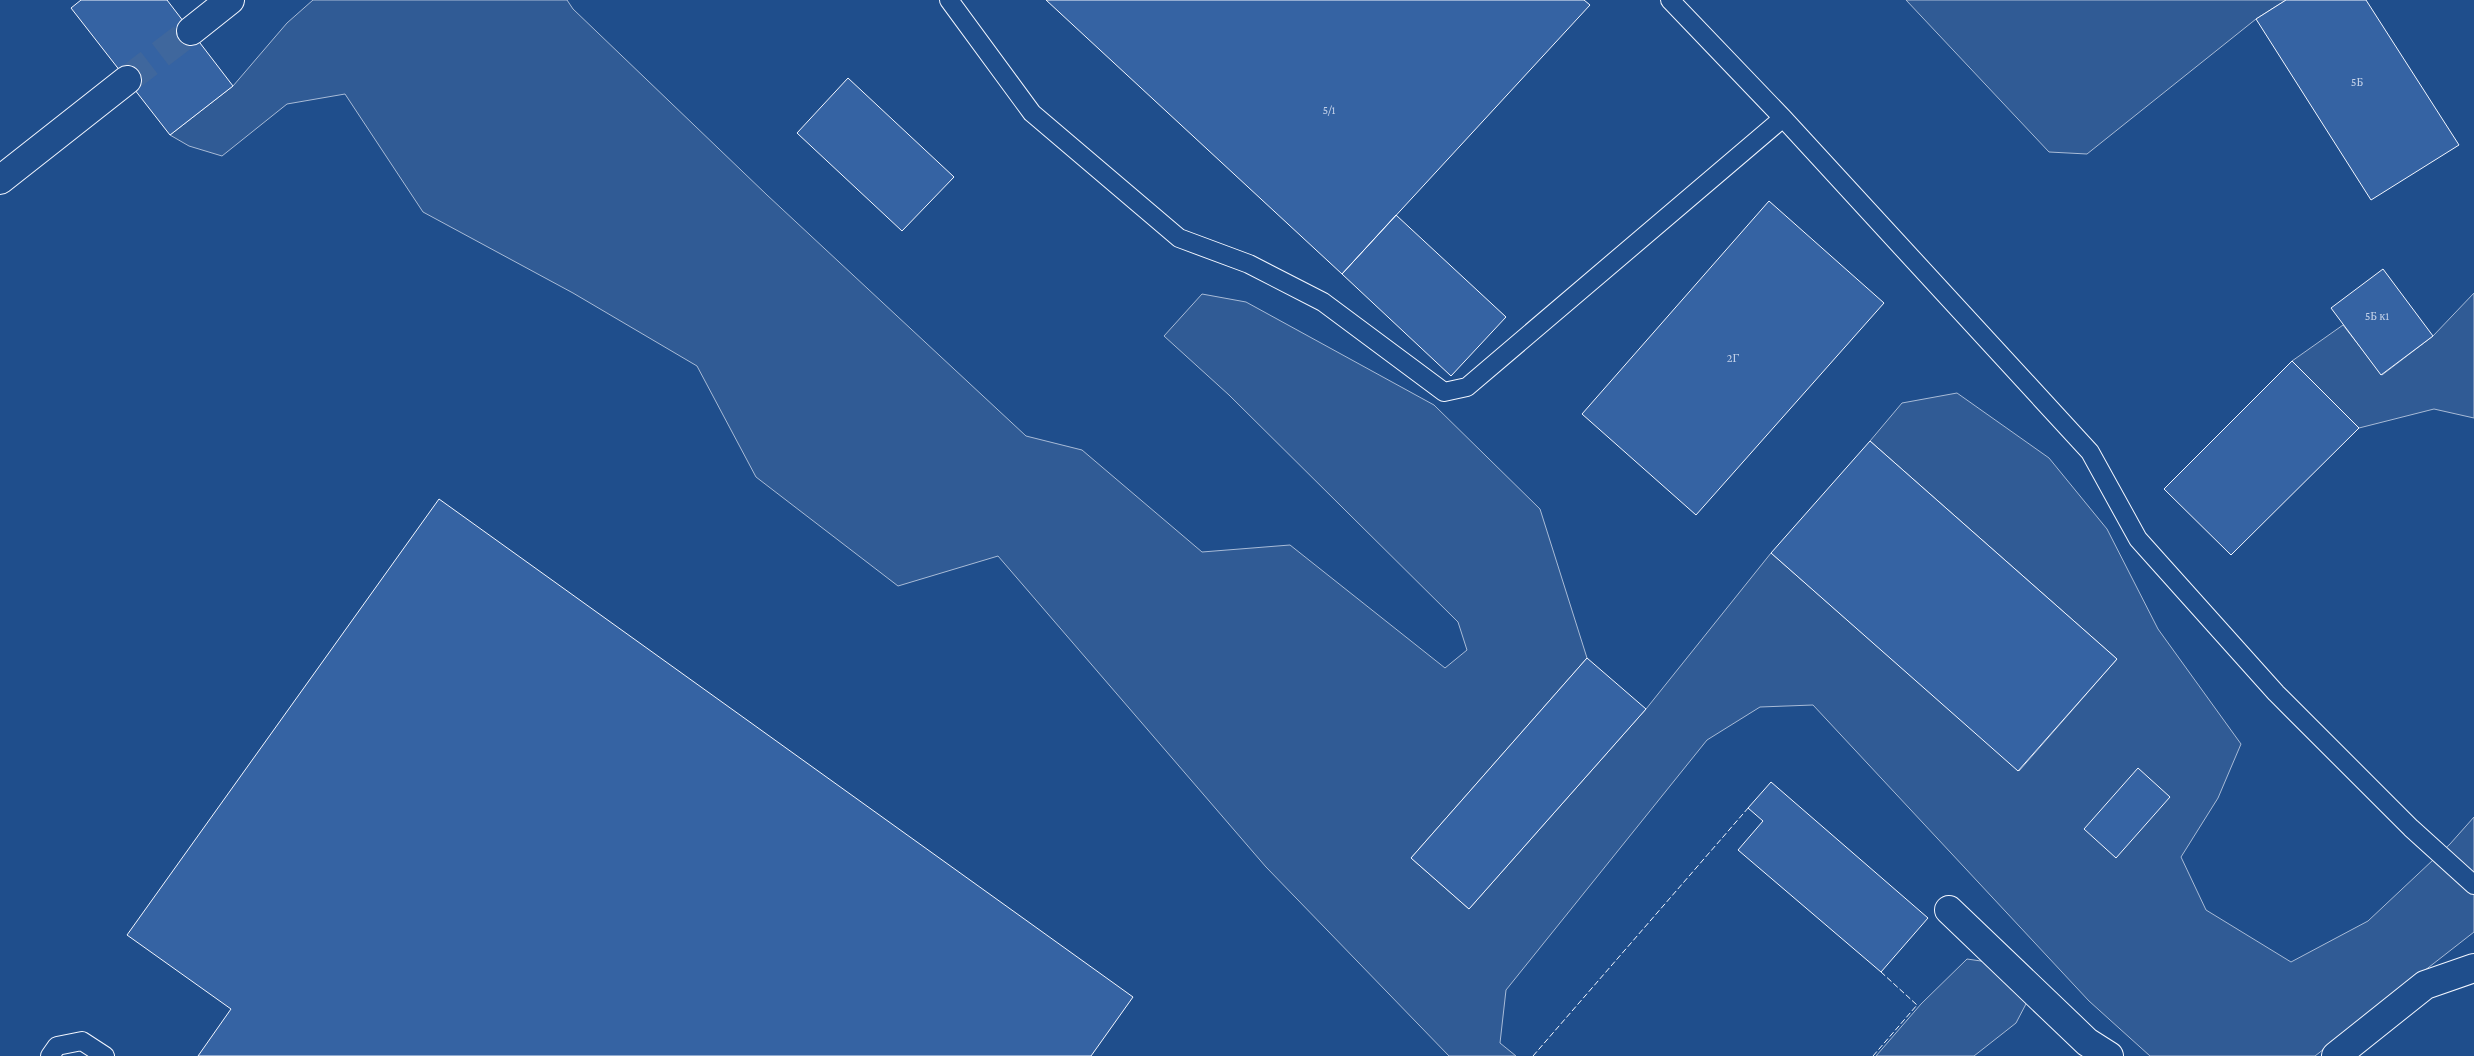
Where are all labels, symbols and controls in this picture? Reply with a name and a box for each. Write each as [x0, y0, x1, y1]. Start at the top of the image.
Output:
house number: 5Б [2351, 75, 2363, 89]
house number: 5/1 [1322, 103, 1336, 117]
house number: 5Б к1 [2365, 309, 2389, 323]
house number: 2Г [1727, 351, 1739, 365]

